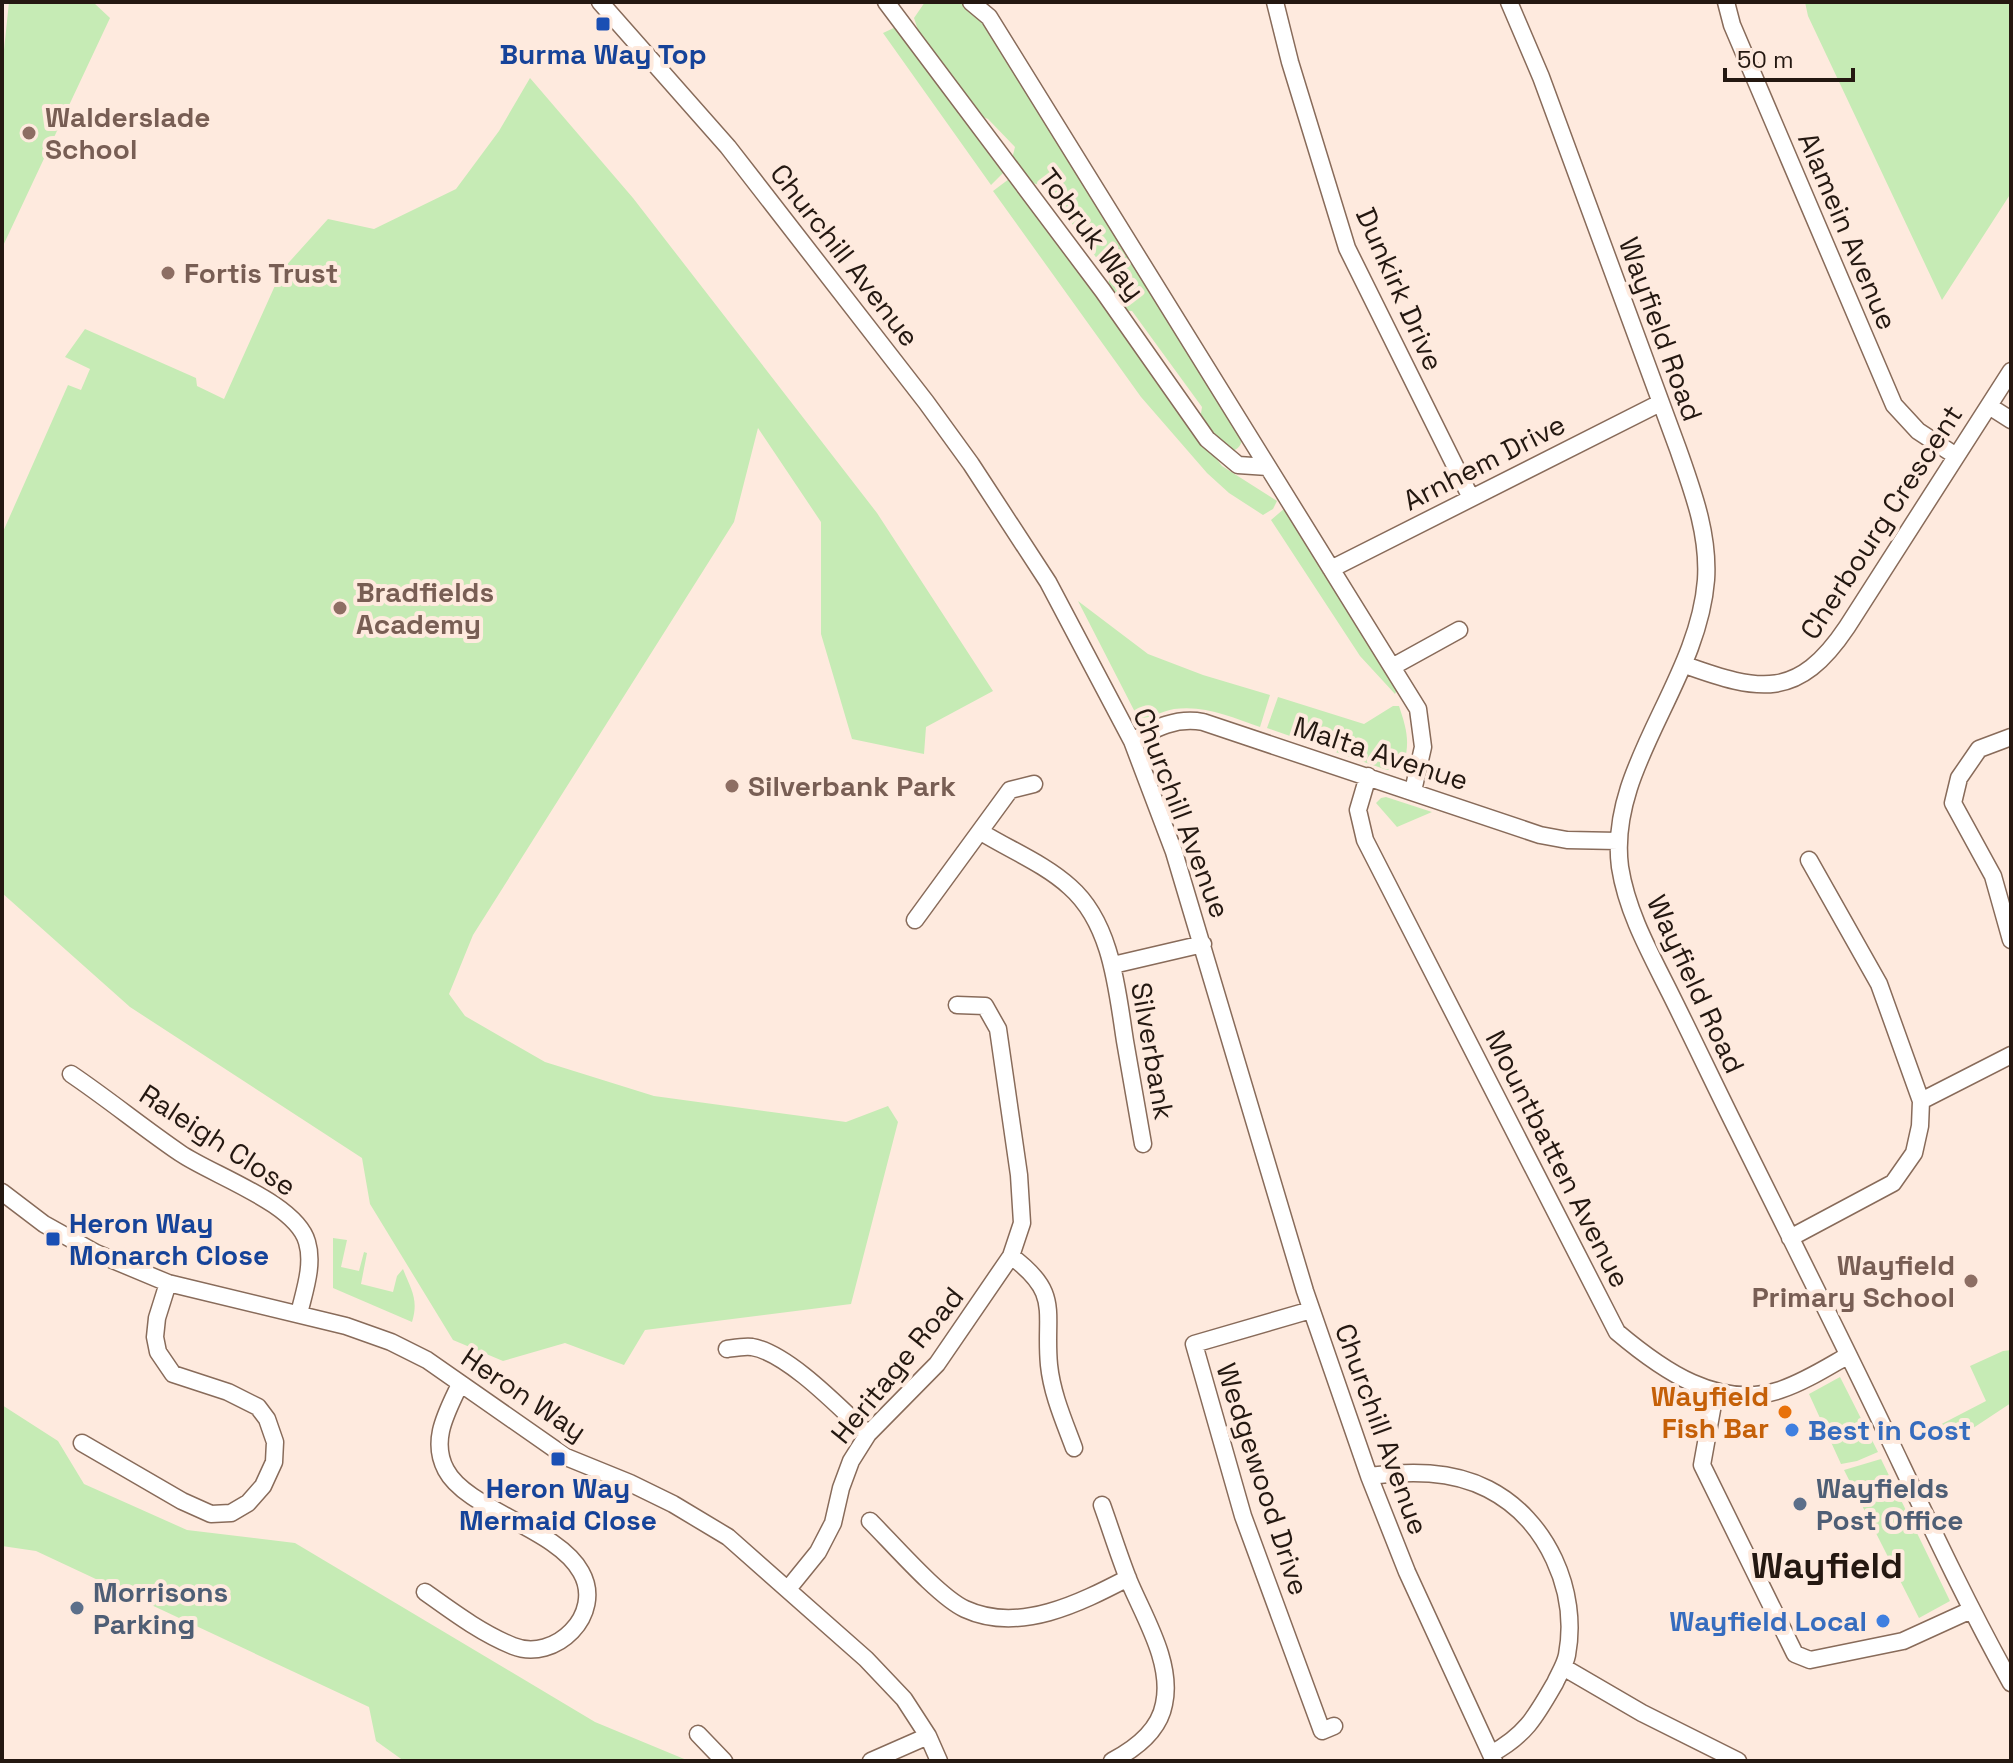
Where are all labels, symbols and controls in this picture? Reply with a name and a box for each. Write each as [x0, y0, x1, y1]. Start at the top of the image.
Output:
marker: Burma Way Top [594, 15, 612, 33]
scale bar [1725, 32, 1853, 82]
place label: Burma Way Top [499, 36, 707, 72]
text: 50 m [1737, 44, 1794, 75]
place label: Walderslade School [45, 99, 210, 167]
marker: Walderslade School [20, 124, 38, 142]
street label: Alamein Avenue [1790, 127, 1906, 335]
street label: Churchill Avenue [762, 156, 928, 354]
street label: Tobruk Way [1031, 161, 1153, 307]
street label: Dunkirk Drive [1348, 202, 1452, 376]
street label: Wayfield Road [1611, 232, 1711, 426]
place label: Fortis Trust [184, 255, 338, 291]
marker: Fortis Trust [159, 264, 177, 282]
street label: Cherbourg Crescent [1792, 398, 1970, 646]
street label: Arnhem Drive [1397, 406, 1571, 518]
place label: Bradfields Academy [356, 574, 494, 642]
marker: Bradfields Academy [331, 599, 349, 617]
street label: Churchill Avenue [1125, 703, 1239, 923]
street label: Malta Avenue [1289, 708, 1473, 798]
place label: Silverbank Park [748, 768, 956, 804]
marker: Silverbank Park [723, 777, 741, 795]
street label: Wayfield Road [1639, 889, 1753, 1079]
street label: Silverbank [1123, 979, 1183, 1123]
street label: Mountbatten Avenue [1478, 1024, 1638, 1294]
street label: Raleigh Close [133, 1076, 303, 1204]
place label: Heron Way Monarch Close [69, 1205, 269, 1273]
marker: Heron Way Monarch Close [44, 1230, 62, 1248]
place label: Wayfield Primary School [1752, 1247, 1955, 1315]
marker: Wayfield Primary School [1962, 1272, 1980, 1290]
street label: Heritage Road [823, 1279, 971, 1451]
street label: Churchill Avenue [1327, 1318, 1437, 1540]
street label: Heron Way [454, 1339, 594, 1449]
street label: Wedgewood Drive [1208, 1358, 1318, 1600]
place label: Wayfield Fish Bar [1651, 1378, 1769, 1446]
marker: Wayfield Fish Bar [1776, 1403, 1794, 1421]
place label: Best in Cost [1808, 1412, 1971, 1448]
marker: Best in Cost [1783, 1421, 1801, 1439]
marker: Heron Way Mermaid Close [549, 1450, 567, 1468]
place label: Heron Way Mermaid Close [459, 1470, 657, 1538]
place label: Wayfields Post Office [1816, 1470, 1963, 1538]
marker: Wayfields Post Office [1791, 1495, 1809, 1513]
district label: Wayfield [1751, 1543, 1903, 1589]
place label: Morrisons Parking [93, 1574, 228, 1642]
marker: Morrisons Parking [68, 1599, 86, 1617]
place label: Wayfield Local [1669, 1603, 1867, 1639]
marker: Wayfield Local [1874, 1612, 1892, 1630]

